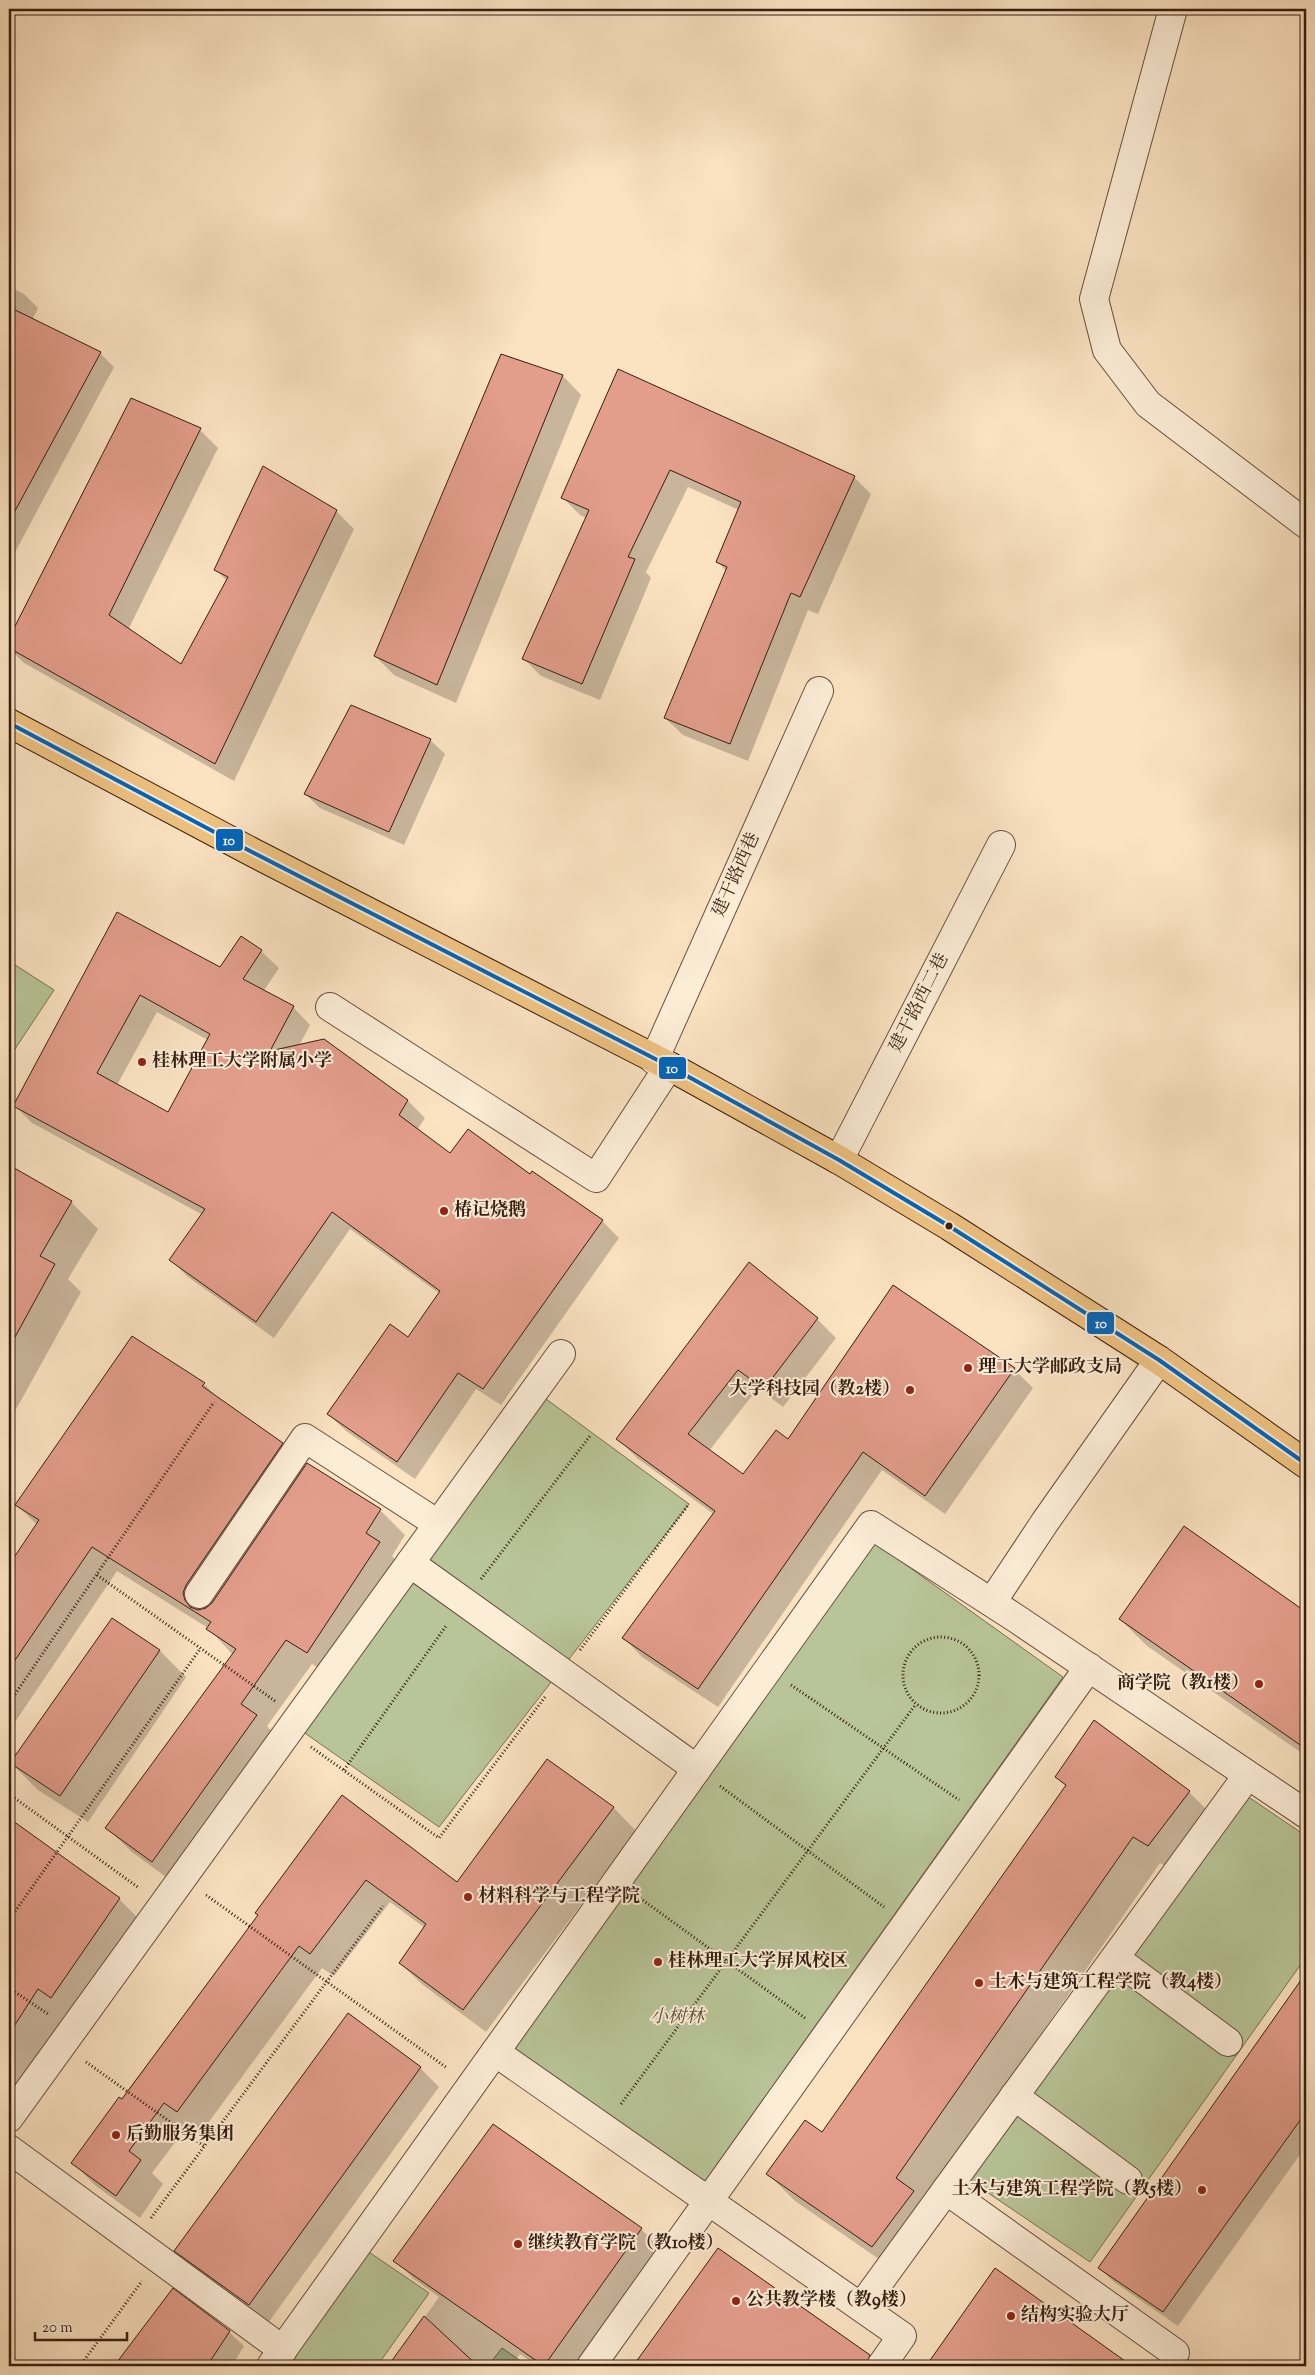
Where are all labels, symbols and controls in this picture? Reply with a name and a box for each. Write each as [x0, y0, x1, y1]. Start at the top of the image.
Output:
line badge: 10 [215, 828, 244, 852]
street label: 建干路西巷 [707, 829, 767, 921]
text: 10 [223, 832, 236, 852]
street label: 建干路西二巷 [884, 949, 956, 1057]
place label: 桂林理工大学附属小学 [152, 1049, 332, 1075]
marker: 桂林理工大学附属小学 [136, 1056, 148, 1068]
line badge: 10 [658, 1056, 687, 1080]
text: 10 [666, 1060, 679, 1080]
place label: 椿记烧鹅 [454, 1198, 526, 1224]
marker: 椿记烧鹅 [438, 1205, 450, 1217]
unlabelled marker [944, 1221, 954, 1231]
line badge: 10 [1086, 1311, 1115, 1335]
text: 10 [1095, 1315, 1108, 1335]
place label: 理工大学邮政支局 [978, 1355, 1122, 1381]
marker: 理工大学邮政支局 [962, 1362, 974, 1374]
place label: 大学科技园（教2楼） [730, 1377, 900, 1403]
marker: 大学科技园（教2楼） [904, 1384, 916, 1396]
place label: 商学院（教1楼） [1117, 1671, 1249, 1697]
marker: 商学院（教1楼） [1253, 1678, 1265, 1690]
place label: 材料科学与工程学院 [478, 1884, 640, 1910]
marker: 材料科学与工程学院 [462, 1891, 474, 1903]
place label: 桂林理工大学屏风校区 [668, 1949, 848, 1975]
marker: 桂林理工大学屏风校区 [652, 1956, 664, 1968]
place label: 土木与建筑工程学院（教4楼） [989, 1970, 1232, 1996]
marker: 土木与建筑工程学院（教4楼） [973, 1977, 985, 1989]
park label: 小树林 [650, 2005, 707, 2031]
place label: 后勤服务集团 [126, 2122, 234, 2148]
marker: 后勤服务集团 [110, 2129, 122, 2141]
place label: 土木与建筑工程学院（教5楼） [952, 2177, 1192, 2203]
marker: 土木与建筑工程学院（教5楼） [1196, 2184, 1208, 2196]
place label: 继续教育学院（教10楼） [528, 2231, 723, 2257]
marker: 继续教育学院（教10楼） [512, 2238, 524, 2250]
place label: 公共教学楼（教9楼） [746, 2288, 917, 2314]
marker: 公共教学楼（教9楼） [730, 2295, 742, 2307]
place label: 结构实验大厅 [1021, 2303, 1129, 2329]
scale bar [35, 2310, 128, 2342]
marker: 结构实验大厅 [1005, 2310, 1017, 2322]
text: 20 m [42, 2318, 73, 2339]

